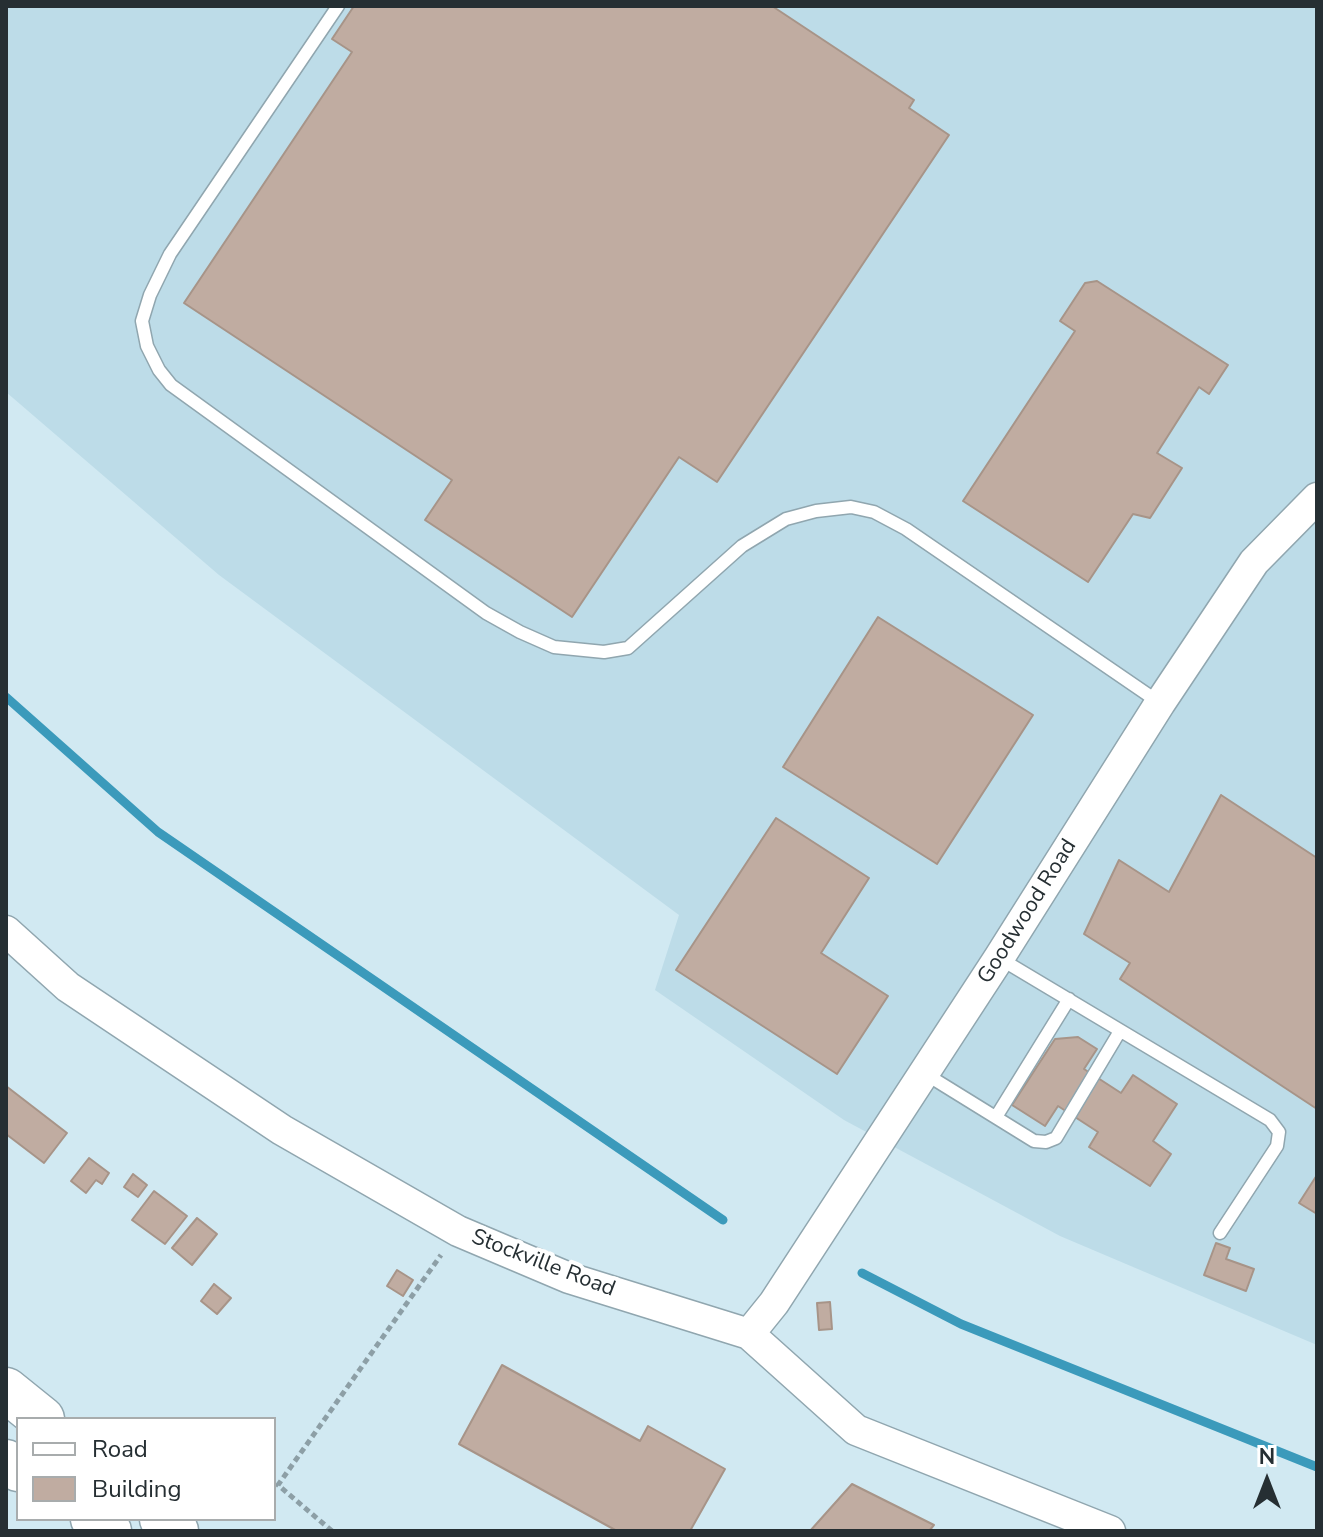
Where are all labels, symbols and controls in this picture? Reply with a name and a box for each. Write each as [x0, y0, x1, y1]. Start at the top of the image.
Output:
street label: Goodwood Road [973, 835, 1083, 989]
street label: Stockville Road [467, 1224, 619, 1304]
legend [16, 1417, 276, 1521]
text: Road [92, 1433, 148, 1465]
north arrow [1227, 1441, 1307, 1521]
text: N [1259, 1442, 1275, 1472]
text: Building [92, 1473, 182, 1505]

